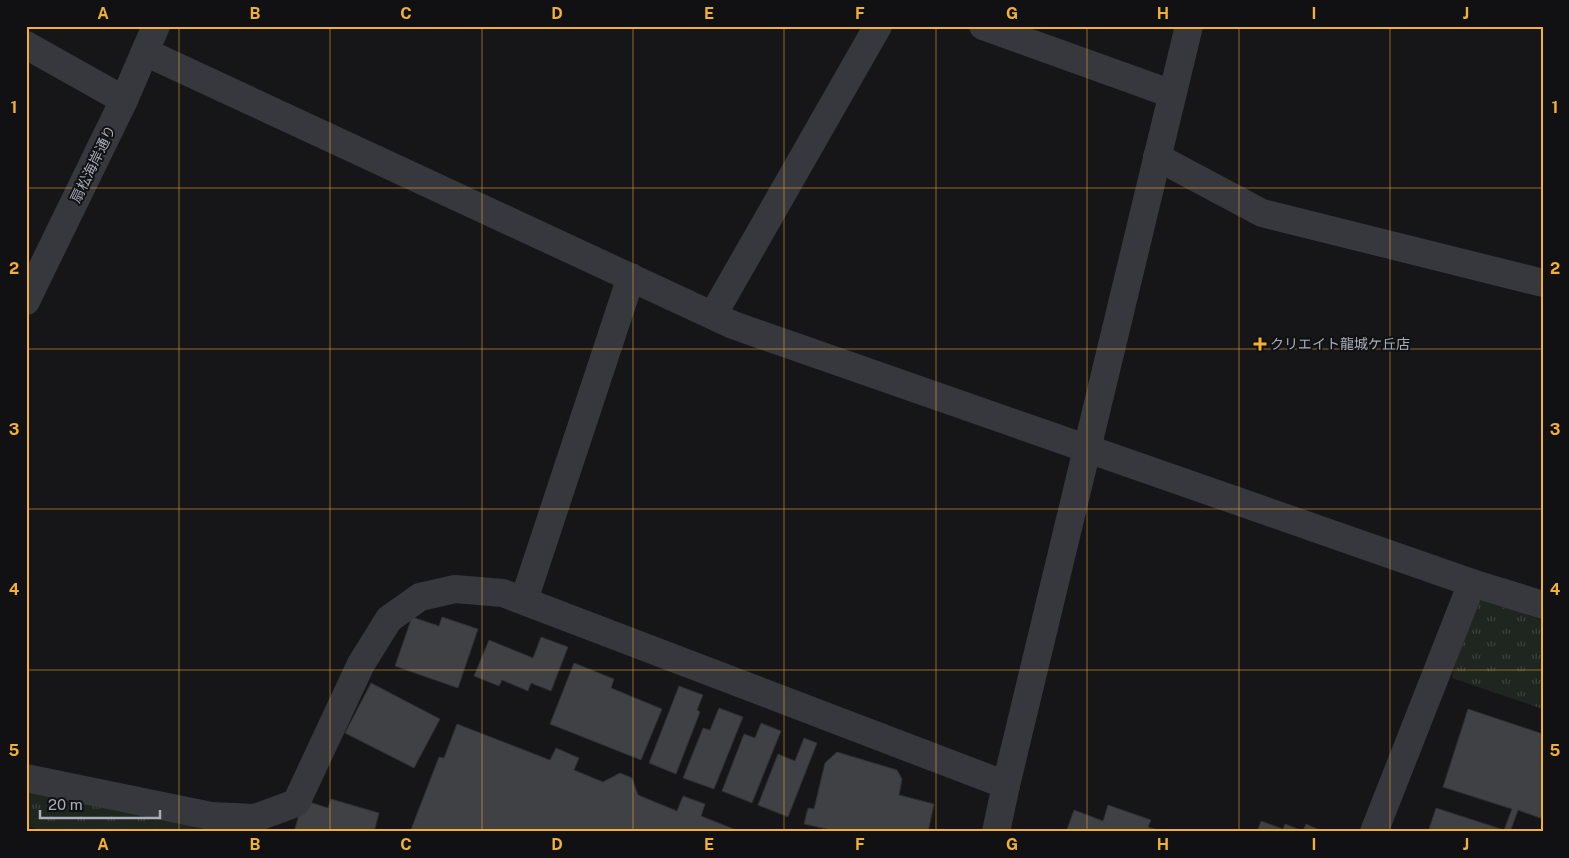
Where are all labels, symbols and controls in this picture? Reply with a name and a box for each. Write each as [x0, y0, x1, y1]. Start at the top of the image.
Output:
text: A [97, 4, 109, 23]
text: B [250, 4, 261, 23]
text: C [400, 4, 412, 23]
text: D [551, 4, 563, 23]
text: E [704, 4, 714, 23]
text: F [855, 4, 865, 23]
text: G [1006, 4, 1018, 23]
text: H [1157, 4, 1169, 23]
text: I [1312, 4, 1316, 23]
text: J [1463, 4, 1469, 23]
text: 1 [11, 98, 17, 117]
text: 1 [1552, 98, 1558, 117]
street label: 扇松海岸通り [67, 123, 119, 205]
text: 2 [9, 259, 19, 278]
text: 2 [1550, 259, 1560, 278]
place label: クリエイト龍城ケ丘店 [1270, 336, 1410, 352]
marker: クリエイト龍城ケ丘店 [1254, 338, 1266, 350]
text: 3 [9, 420, 19, 439]
text: 3 [1550, 420, 1560, 439]
text: 4 [9, 580, 20, 599]
text: 4 [1550, 580, 1561, 599]
text: 5 [9, 741, 20, 760]
text: 5 [1550, 741, 1561, 760]
scale bar [40, 788, 160, 820]
text: 20 m [48, 796, 83, 813]
text: A [97, 835, 109, 854]
text: B [250, 835, 261, 854]
text: C [400, 835, 412, 854]
text: D [551, 835, 563, 854]
text: E [704, 835, 714, 854]
text: F [855, 835, 865, 854]
text: G [1006, 835, 1018, 854]
text: H [1157, 835, 1169, 854]
text: I [1312, 835, 1316, 854]
text: J [1463, 835, 1469, 854]

